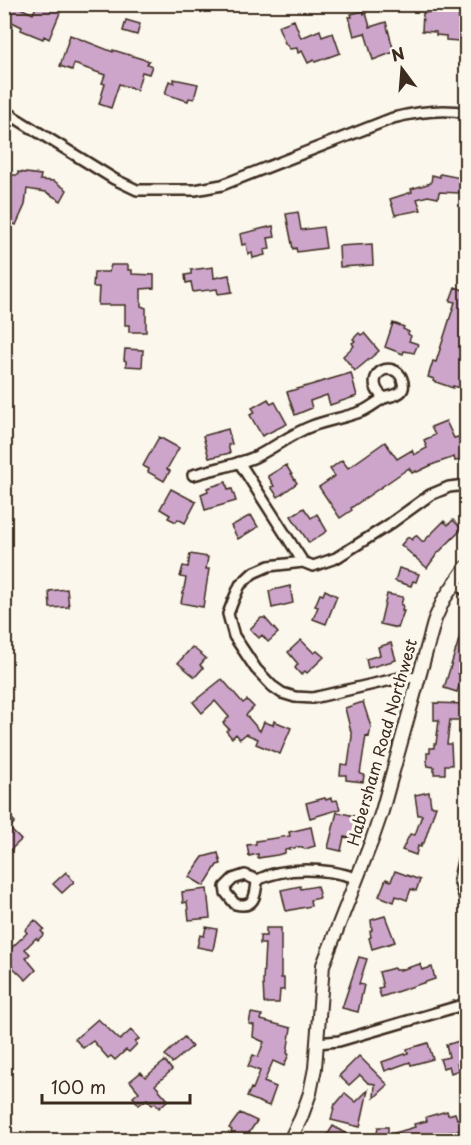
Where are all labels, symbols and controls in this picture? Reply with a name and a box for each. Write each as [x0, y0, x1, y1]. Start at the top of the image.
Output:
north arrow [372, 39, 432, 99]
text: N [388, 40, 407, 67]
street label: Habersham Road Northwest [340, 636, 422, 848]
scale bar [42, 1067, 190, 1105]
text: 100 m [51, 1073, 106, 1100]

